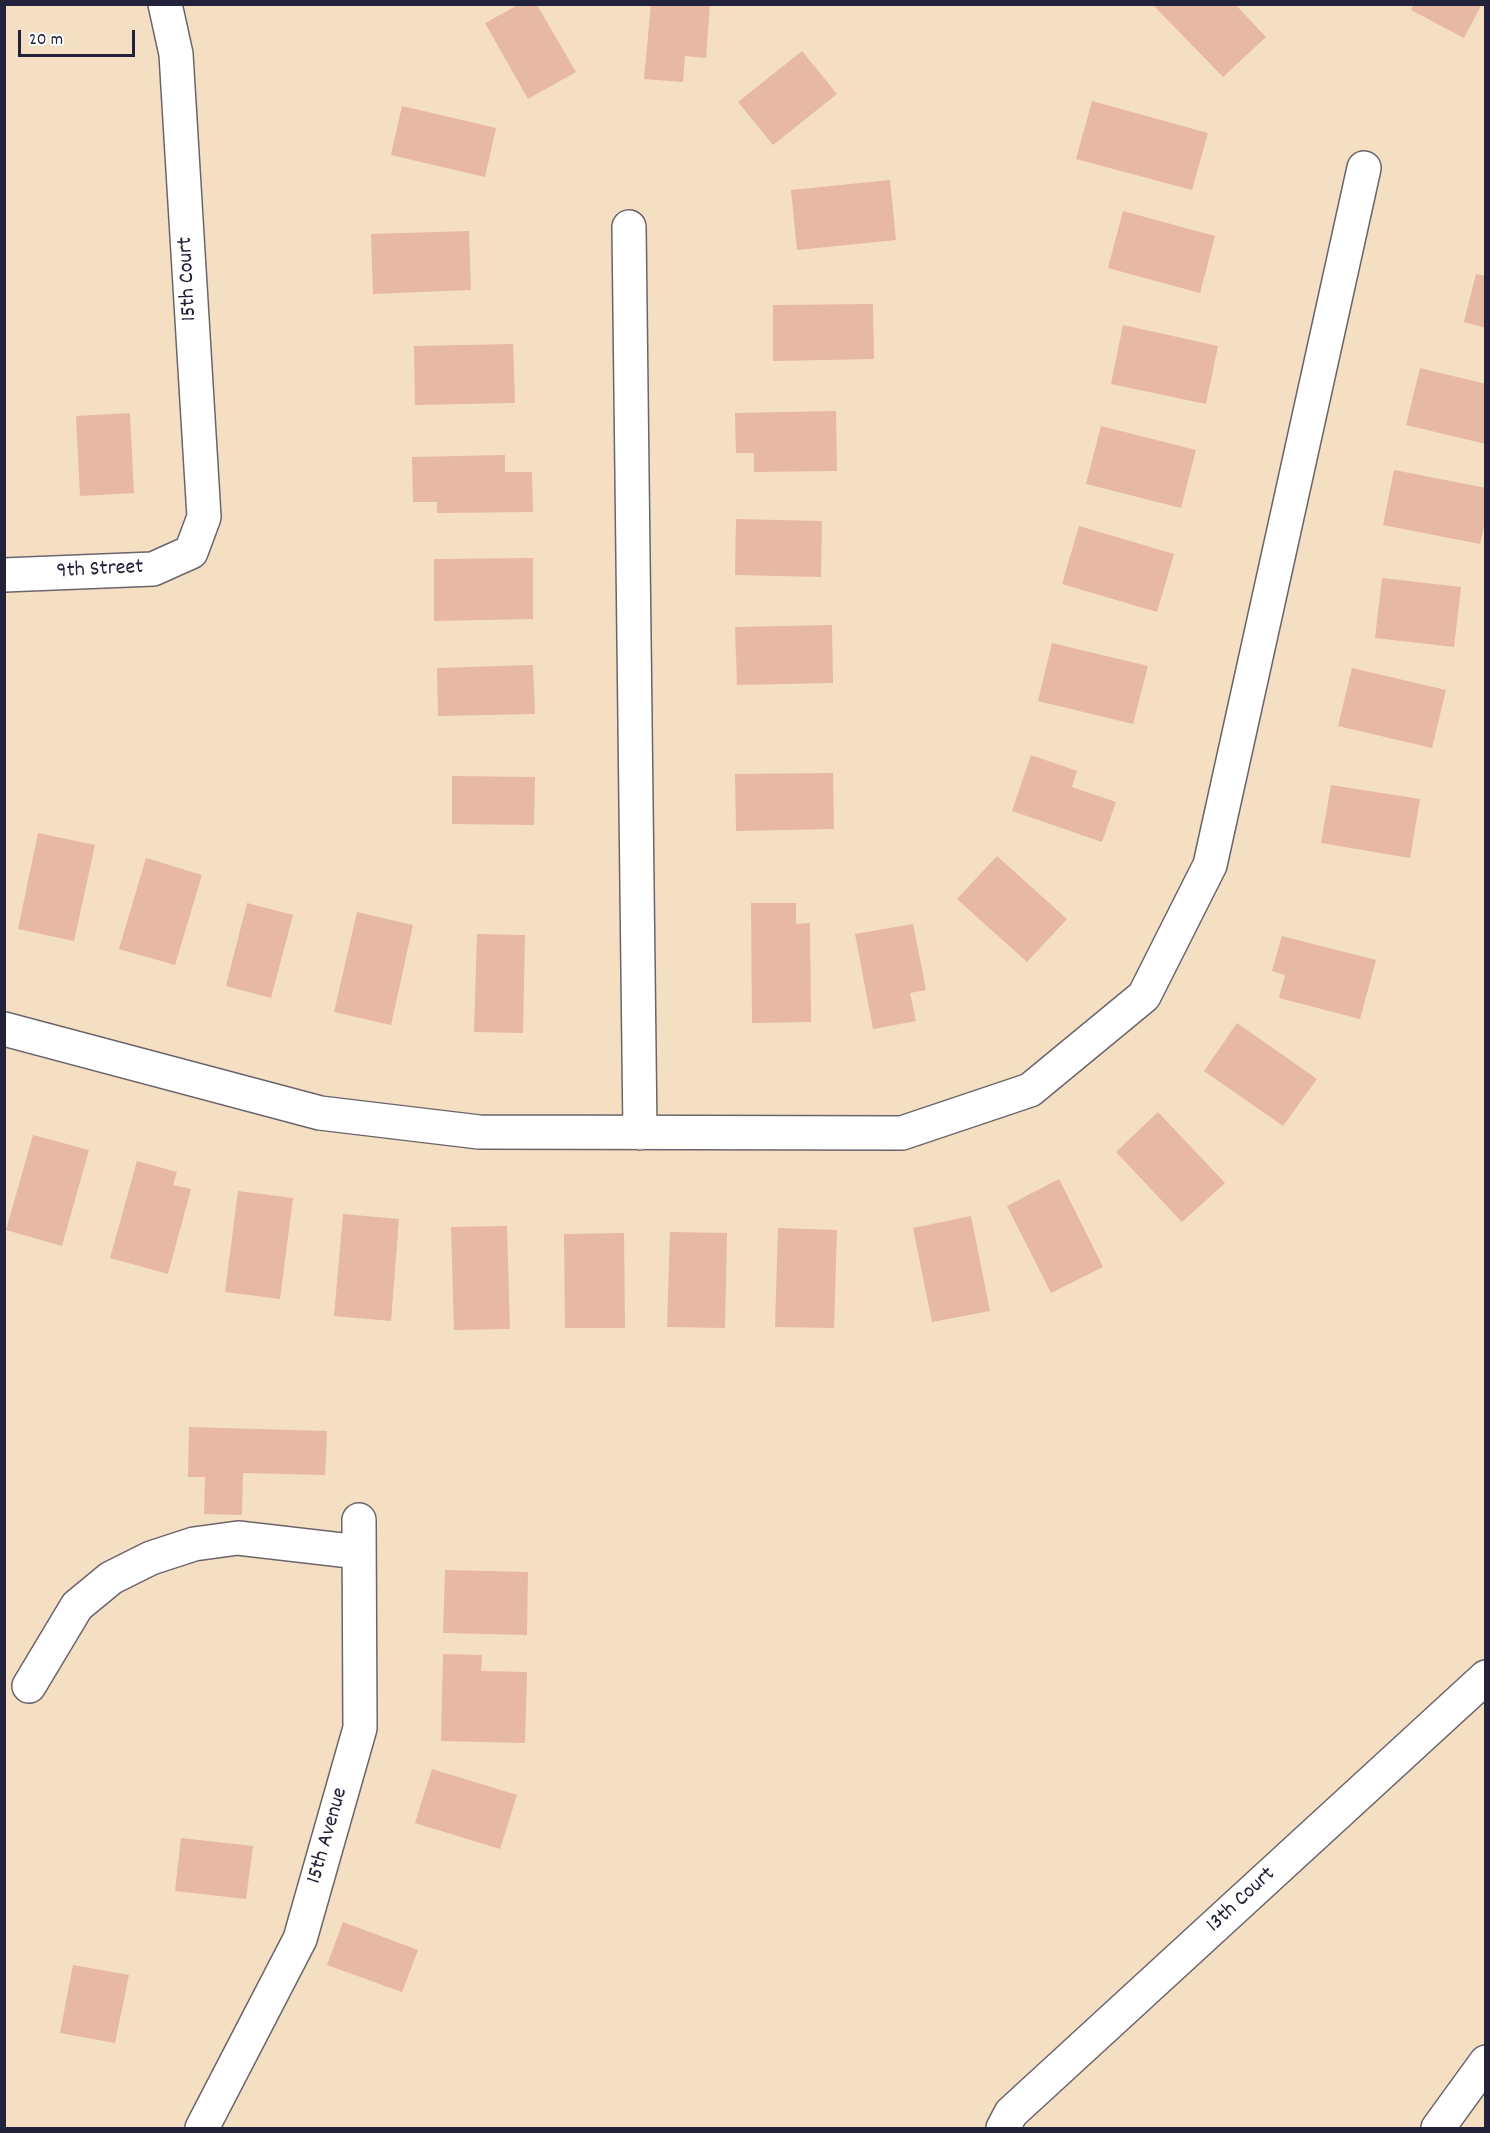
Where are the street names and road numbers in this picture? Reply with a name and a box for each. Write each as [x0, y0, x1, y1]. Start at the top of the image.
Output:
street label: 15th Court [174, 236, 204, 322]
street label: 9th Street [56, 556, 144, 586]
street label: 15th Avenue [303, 1785, 355, 1887]
street label: 13th Court [1202, 1863, 1282, 1939]

